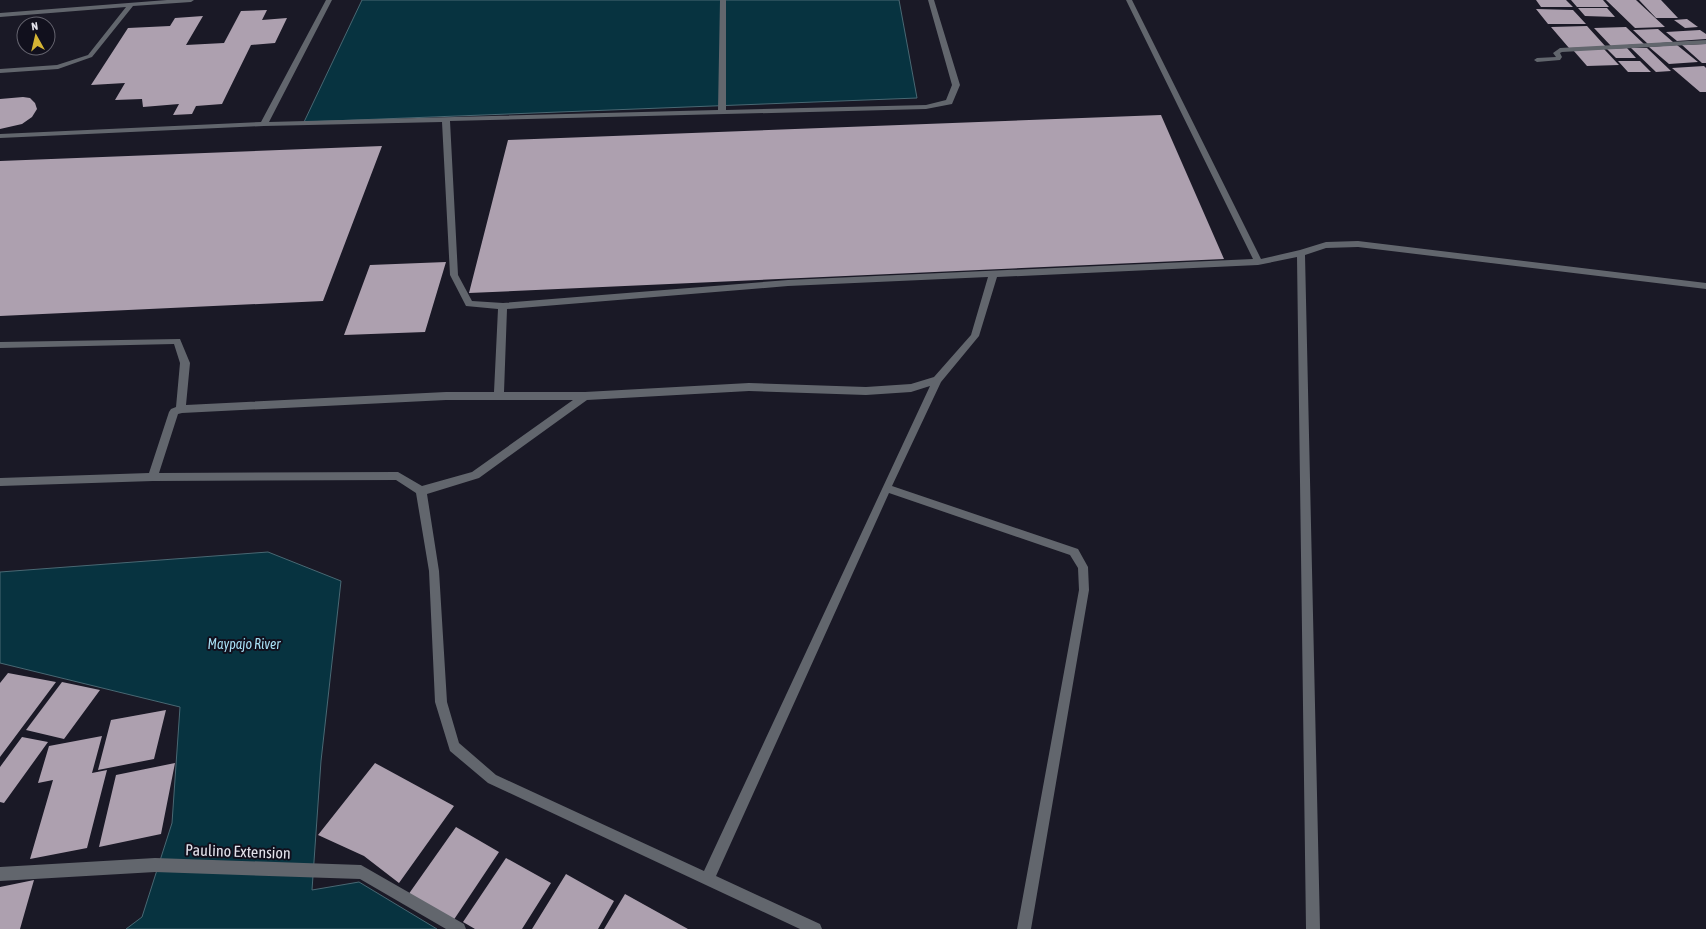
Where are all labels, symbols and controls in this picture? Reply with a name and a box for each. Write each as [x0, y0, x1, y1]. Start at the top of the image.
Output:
north arrow [16, 16, 56, 56]
text: N [31, 20, 39, 32]
water label: Maypajo River [208, 636, 281, 652]
street label: Paulino Extension [185, 840, 291, 862]

